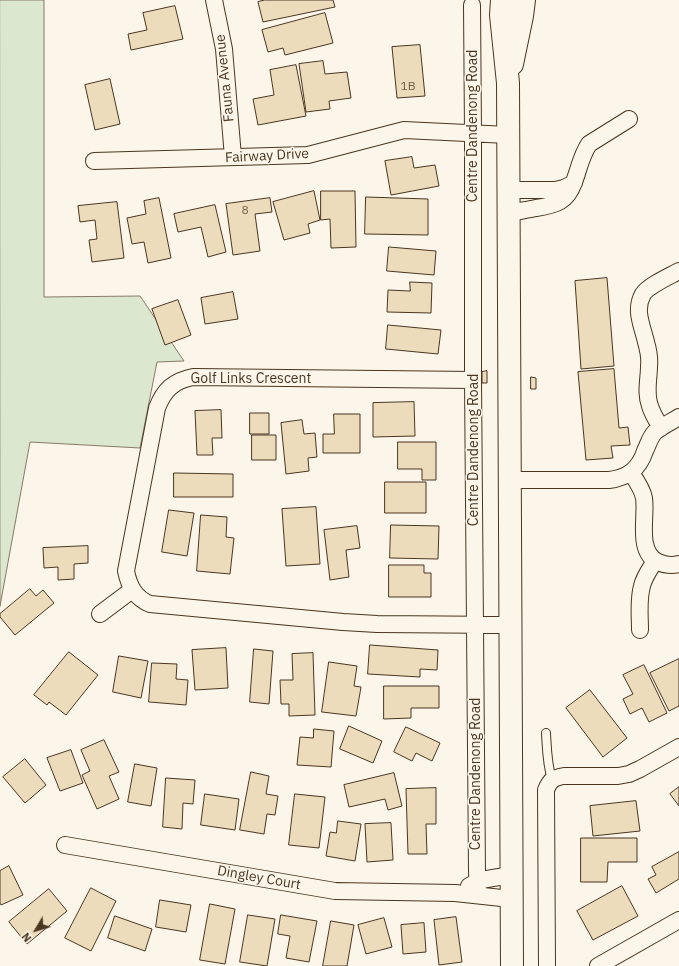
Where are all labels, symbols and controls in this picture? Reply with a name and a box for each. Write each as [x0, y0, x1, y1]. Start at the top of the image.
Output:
street label: Fauna Avenue [212, 33, 238, 123]
street label: Centre Dandenong Road [465, 50, 481, 202]
house number: 1B [400, 80, 416, 94]
street label: Fairway Drive [224, 145, 310, 167]
house number: 8 [241, 204, 249, 218]
street label: Golf Links Crescent [191, 371, 311, 387]
street label: Centre Dandenong Road [466, 374, 482, 526]
street label: Centre Dandenong Road [468, 698, 484, 850]
street label: Dingley Court [216, 862, 302, 894]
north arrow [16, 910, 56, 950]
text: N [19, 930, 35, 945]

